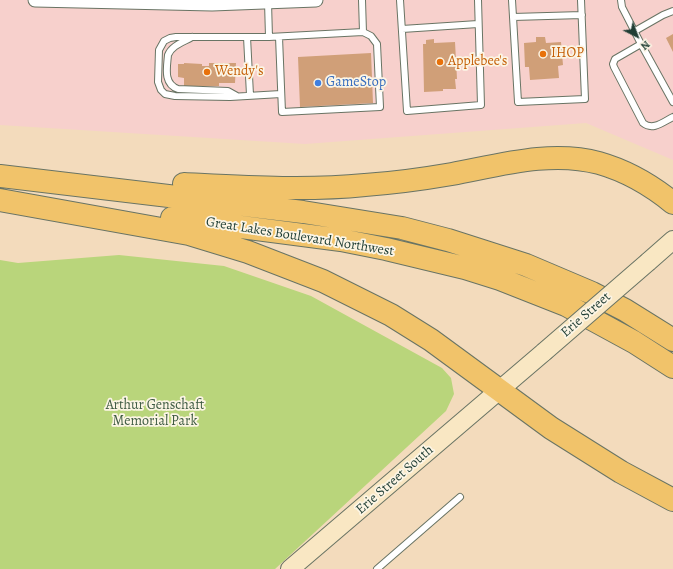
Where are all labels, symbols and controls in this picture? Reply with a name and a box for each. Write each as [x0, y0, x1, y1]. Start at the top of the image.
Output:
north arrow [617, 16, 657, 56]
text: N [637, 37, 653, 54]
place label: IHOP [551, 46, 584, 62]
marker: IHOP [538, 49, 548, 59]
place label: Applebee's [448, 54, 507, 70]
marker: Applebee's [435, 57, 445, 67]
place label: Wendy's [215, 64, 264, 80]
marker: Wendy's [202, 67, 212, 77]
place label: GameStop [326, 75, 386, 91]
marker: GameStop [313, 78, 323, 88]
street label: Great Lakes Boulevard Northwest [205, 214, 395, 260]
street label: Erie Street [558, 289, 614, 341]
park label: Arthur Genschaft Memorial Park [106, 398, 204, 430]
street label: Erie Street South [353, 442, 437, 518]

